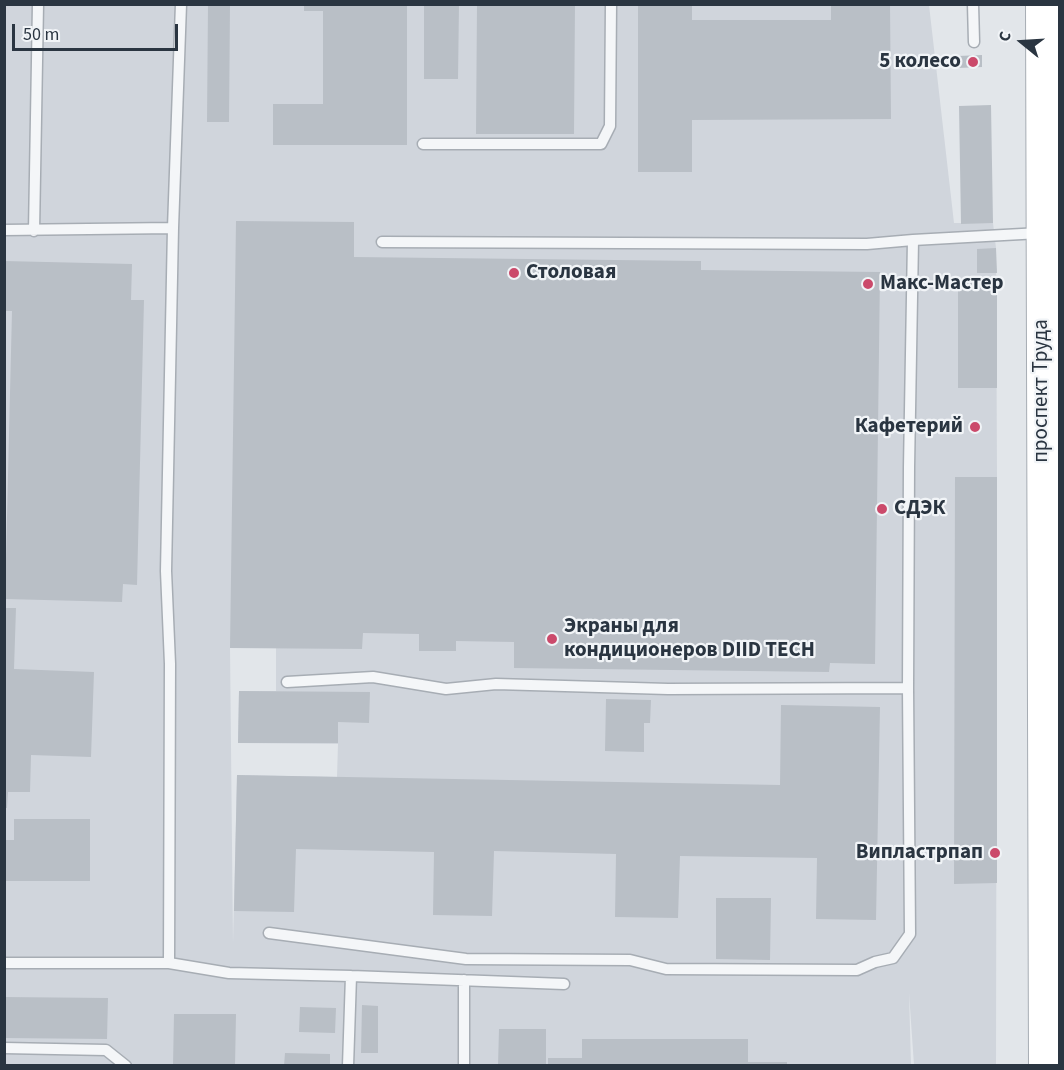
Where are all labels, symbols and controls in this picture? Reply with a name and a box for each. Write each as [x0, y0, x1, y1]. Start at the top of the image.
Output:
scale bar [15, 12, 182, 50]
north arrow [992, 12, 1052, 72]
text: 50 m [23, 22, 59, 47]
text: С [993, 29, 1017, 44]
place label: 5 колесо [879, 49, 961, 75]
marker: 5 колесо [966, 55, 980, 69]
place label: Столовая [526, 260, 616, 286]
marker: Столовая [507, 266, 521, 280]
place label: Макс-Мастер [880, 271, 1004, 297]
marker: Макс-Мастер [861, 277, 875, 291]
street label: проспект Труда [1029, 319, 1055, 463]
place label: Кафетерий [855, 414, 963, 440]
marker: Кафетерий [968, 420, 982, 434]
place label: СДЭК [894, 496, 945, 522]
marker: СДЭК [875, 502, 889, 516]
place label: Экраны для кондиционеров DIID TECH [564, 614, 815, 664]
marker: Экраны для кондиционеров DIID TECH [545, 632, 559, 646]
place label: Випластрпап [856, 840, 983, 866]
marker: Випластрпап [988, 846, 1002, 860]

